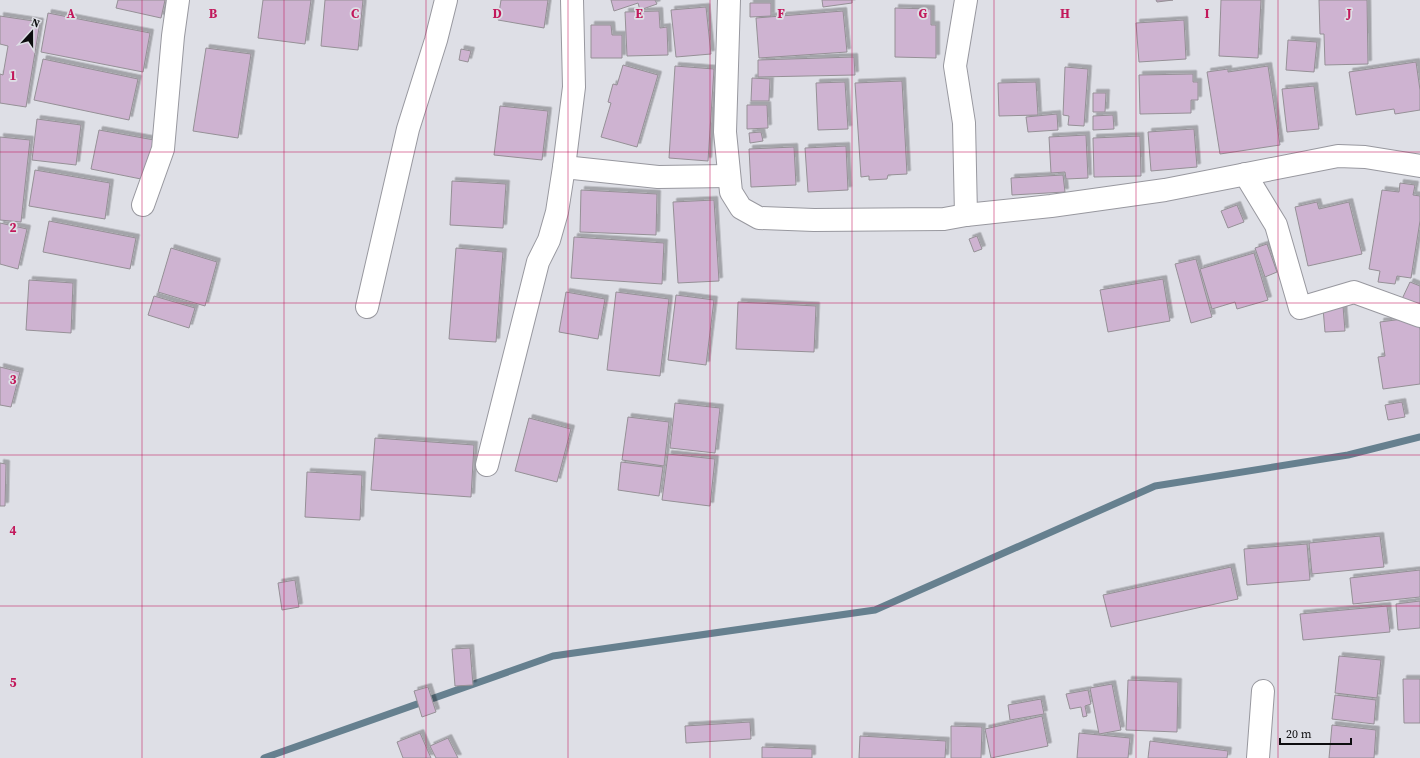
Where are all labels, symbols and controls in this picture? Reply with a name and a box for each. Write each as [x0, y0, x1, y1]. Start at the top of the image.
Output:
text: A [67, 5, 76, 22]
text: B [209, 5, 218, 22]
text: C [351, 5, 359, 22]
text: D [492, 5, 502, 22]
text: E [635, 5, 643, 22]
text: F [777, 5, 785, 22]
text: G [919, 5, 928, 22]
text: H [1060, 5, 1070, 22]
text: I [1204, 5, 1210, 22]
text: J [1345, 5, 1352, 22]
north arrow [12, 12, 52, 52]
text: N [29, 15, 42, 32]
text: 1 [9, 67, 17, 84]
text: 2 [9, 219, 17, 236]
text: 3 [9, 371, 17, 388]
text: 4 [9, 522, 17, 539]
text: 5 [9, 674, 17, 691]
scale bar [1280, 720, 1351, 746]
text: 20 m [1286, 726, 1312, 742]

